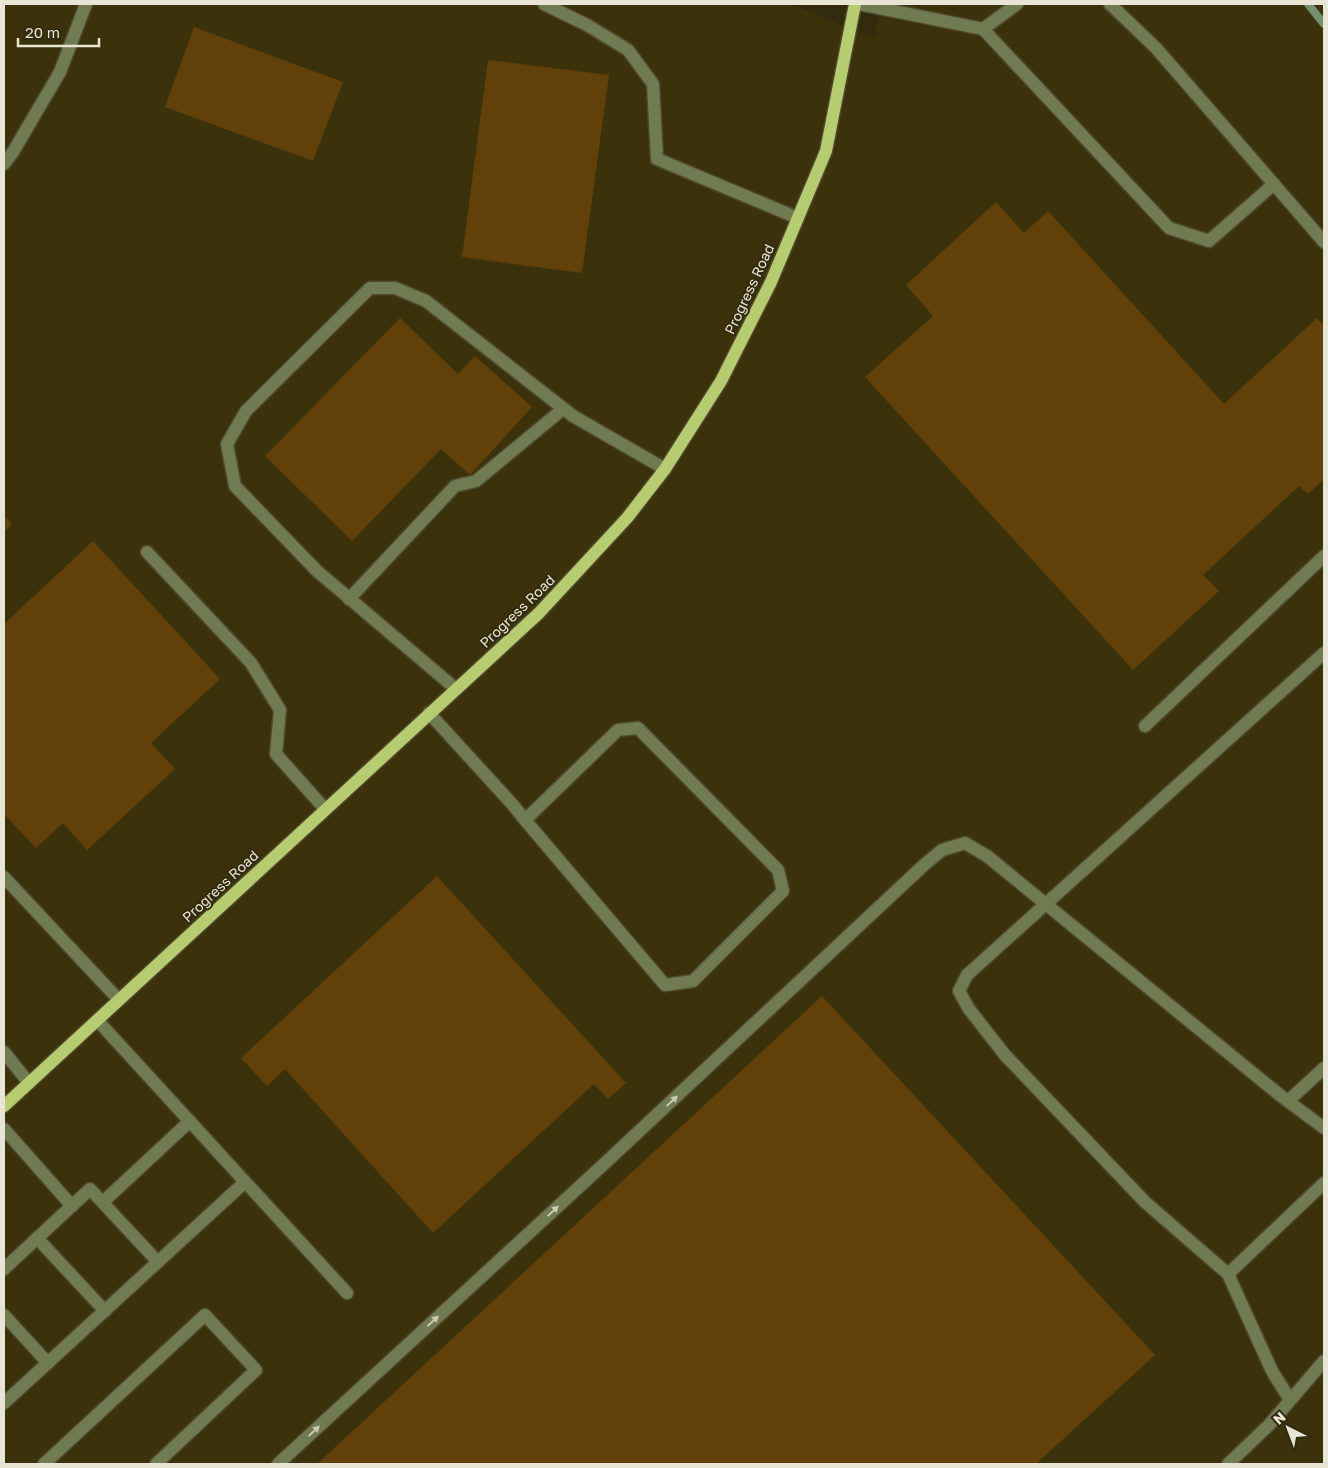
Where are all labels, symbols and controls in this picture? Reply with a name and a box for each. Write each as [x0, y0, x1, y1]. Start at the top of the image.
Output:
scale bar [18, 15, 99, 47]
text: 20 m [25, 23, 60, 41]
street label: Progress Road [721, 241, 777, 337]
street label: Progress Road [476, 571, 558, 651]
street label: Progress Road [179, 847, 261, 925]
one-way arrow [666, 1095, 678, 1107]
one-way arrow [547, 1205, 559, 1217]
one-way arrow [427, 1315, 439, 1327]
north arrow [1263, 1403, 1313, 1453]
text: N [1269, 1408, 1289, 1428]
one-way arrow [307, 1425, 319, 1437]

